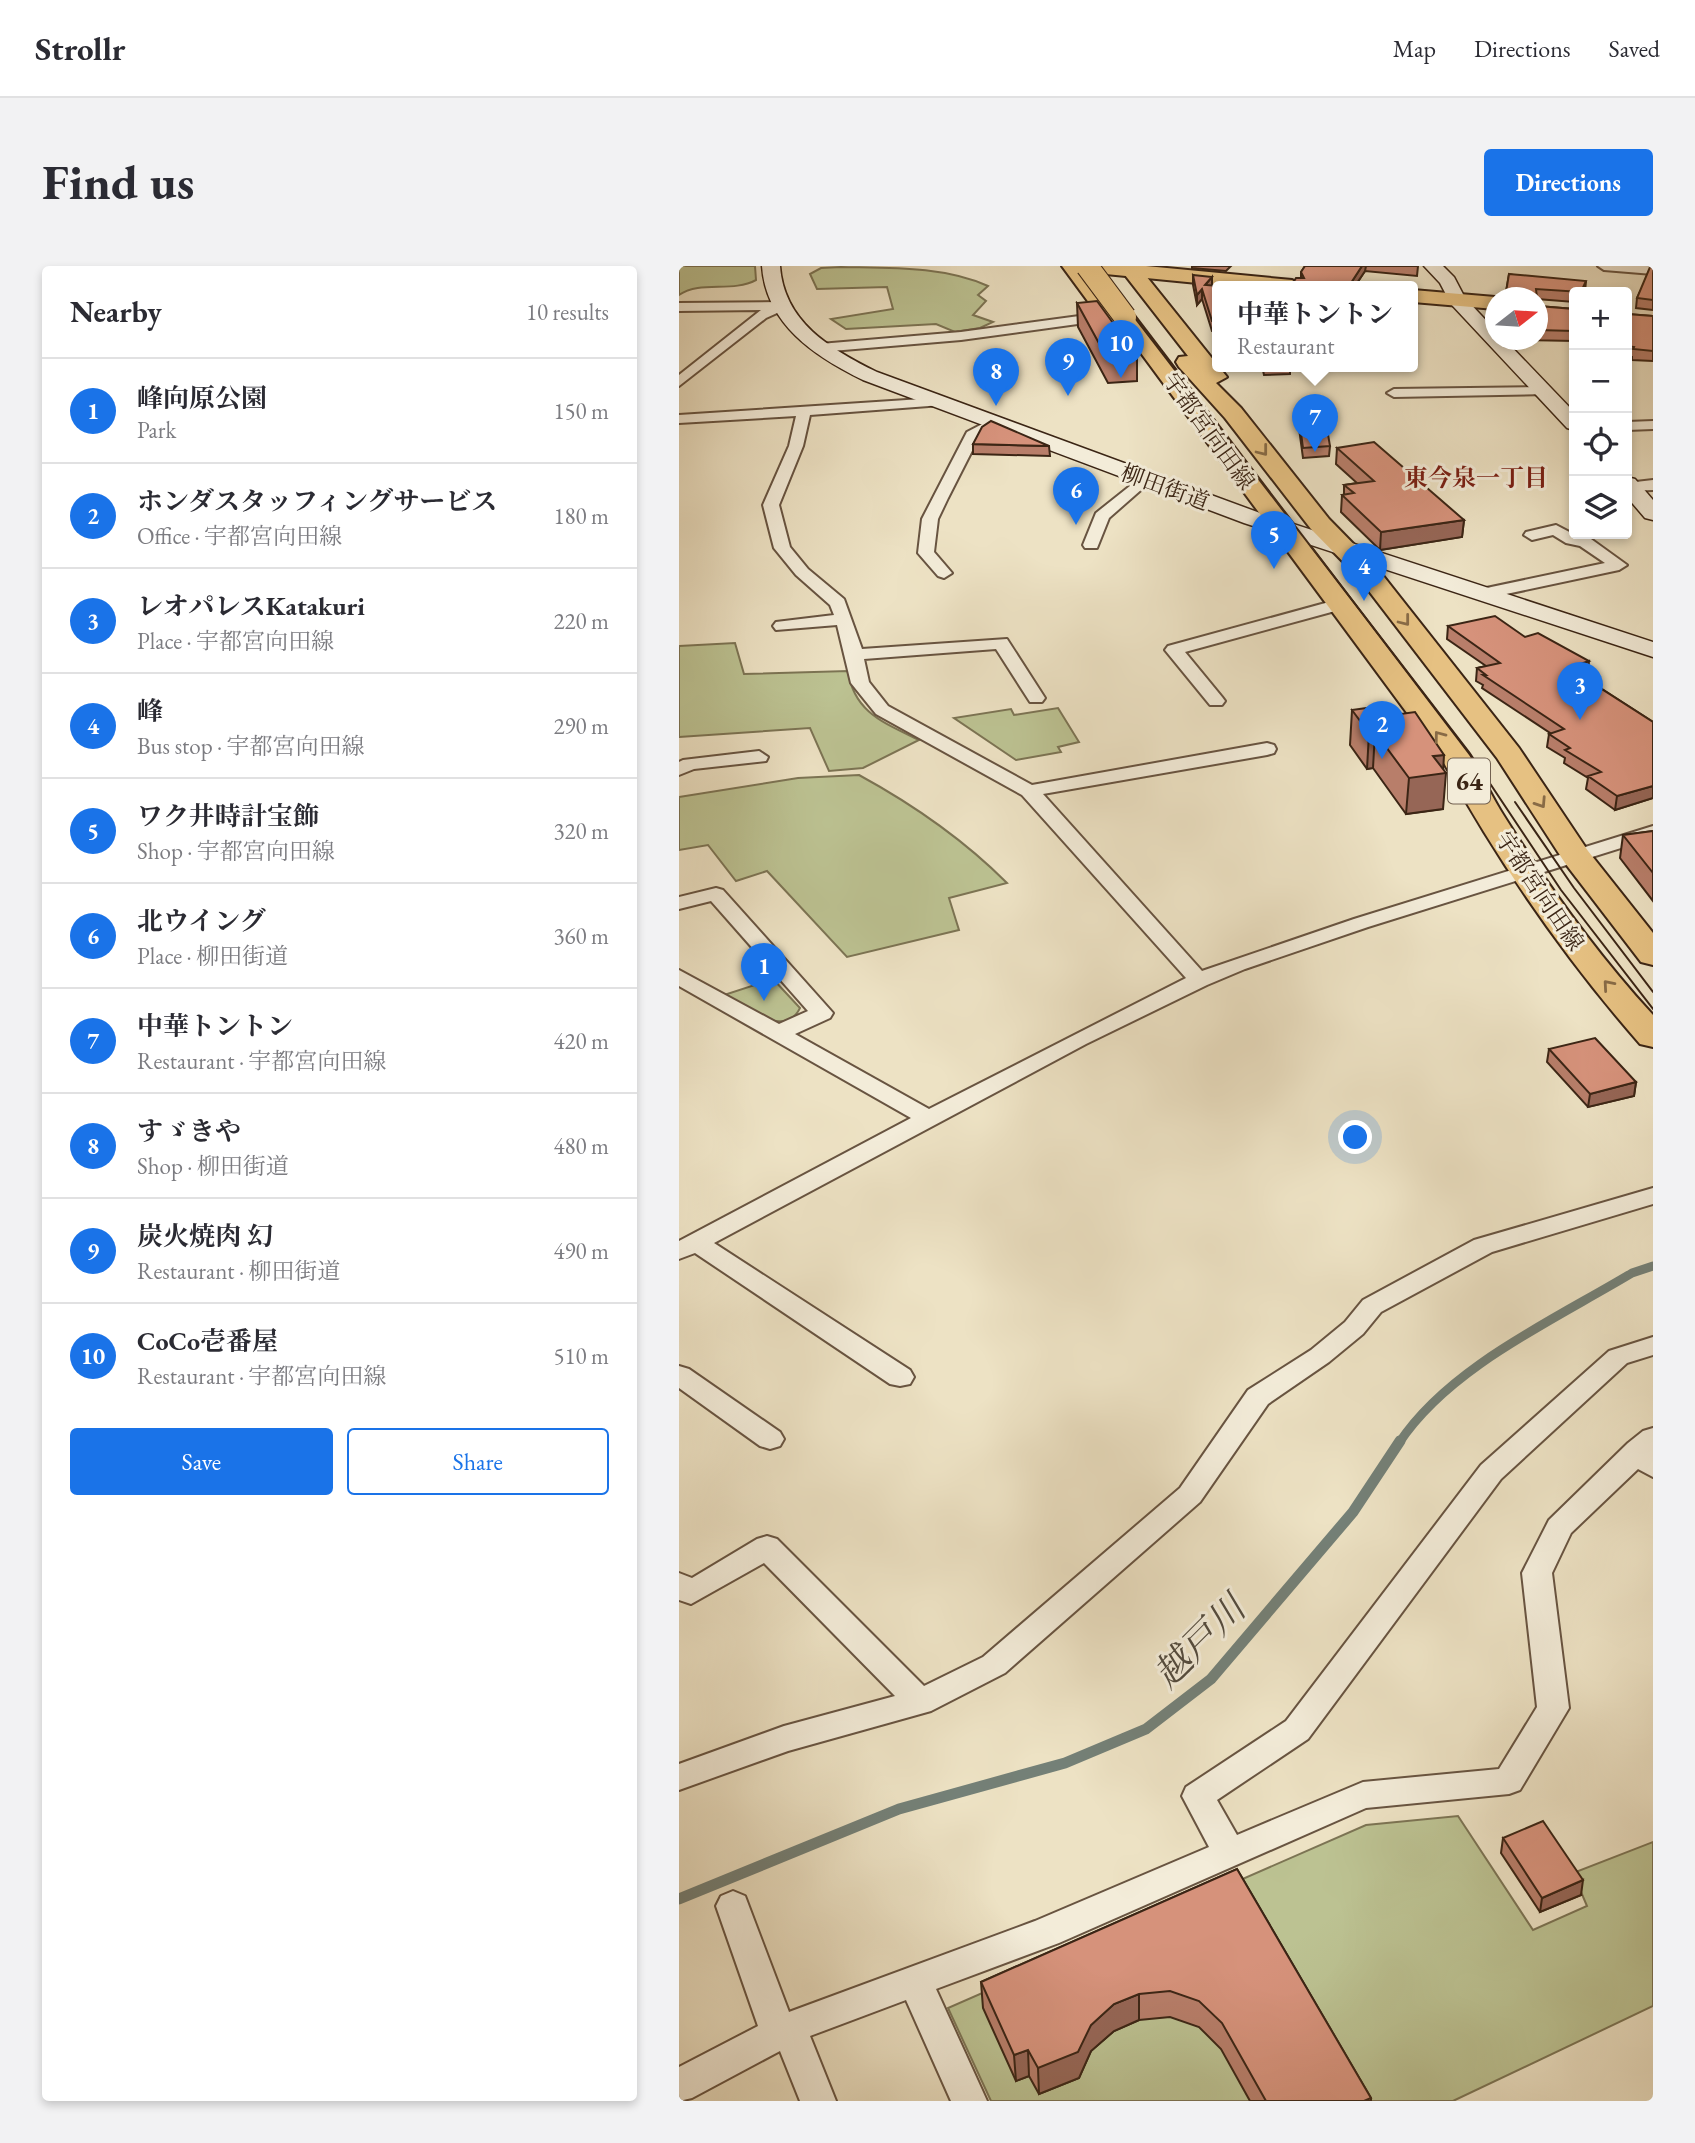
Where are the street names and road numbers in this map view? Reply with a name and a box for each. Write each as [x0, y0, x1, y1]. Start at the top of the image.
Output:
street label: 宇都宮向田線 [1156, 366, 1262, 496]
street label: 柳田街道 [1117, 457, 1213, 517]
road number: 64 [1448, 758, 1490, 804]
street label: 宇都宮向田線 [1489, 825, 1591, 957]

